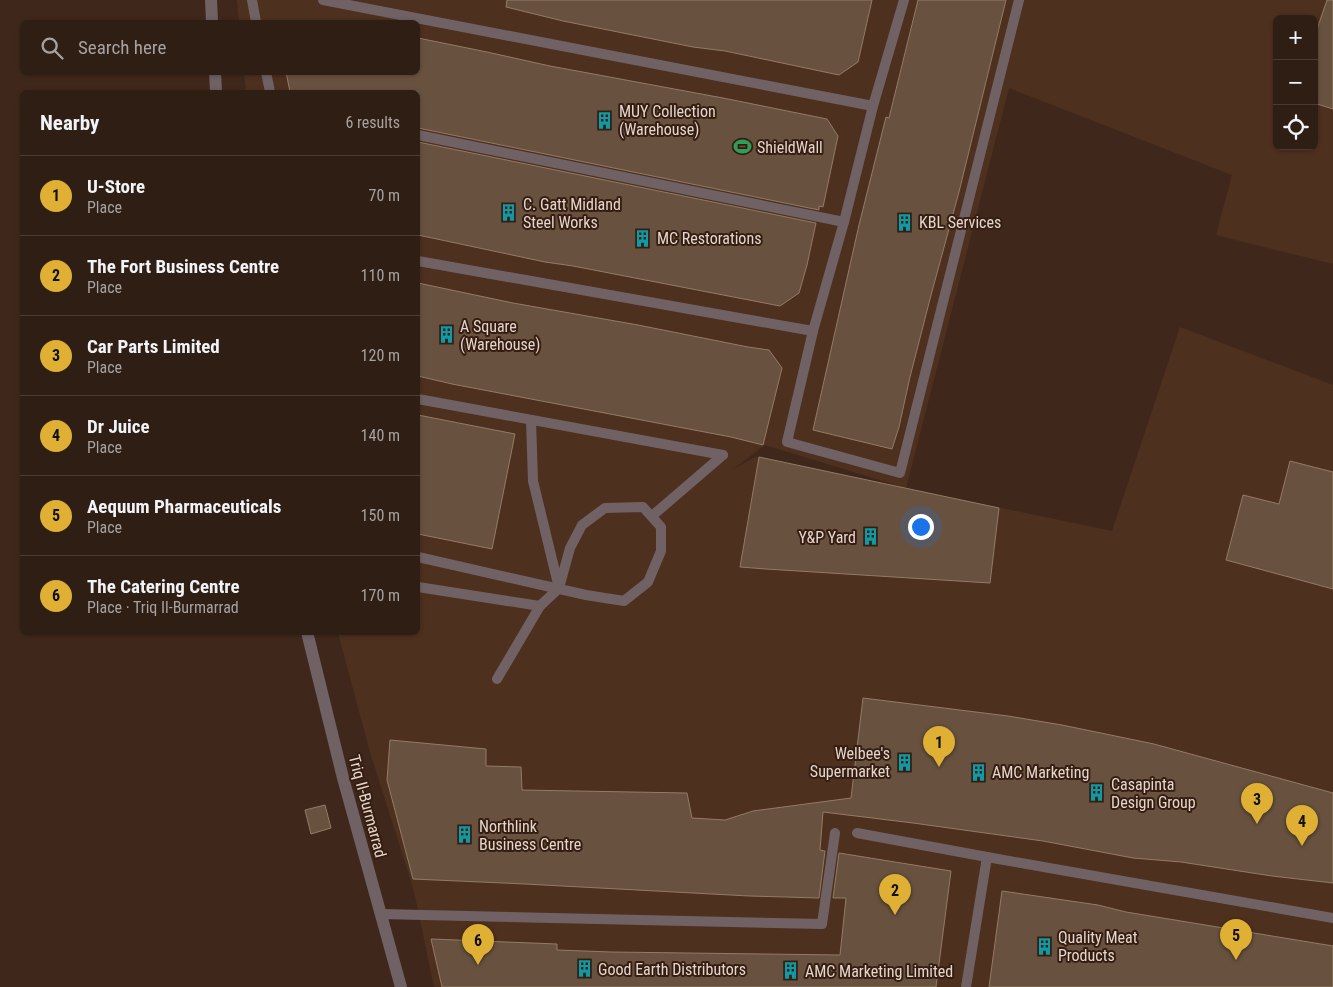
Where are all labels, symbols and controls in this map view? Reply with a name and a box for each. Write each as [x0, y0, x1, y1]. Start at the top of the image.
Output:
map controls [1273, 15, 1318, 150]
button: + [1273, 15, 1318, 60]
search box [20, 20, 420, 75]
icon: search [38, 34, 66, 62]
text: Search here [78, 36, 166, 59]
button: − [1273, 60, 1318, 105]
place label: MUY Collection (Warehouse) [619, 102, 716, 139]
button: locate [1273, 105, 1318, 150]
building icon: MUY Collection (Warehouse) [595, 110, 615, 130]
text: Nearby [40, 111, 99, 135]
text: 6 results [345, 113, 400, 132]
sports icon: ShieldWall [733, 137, 753, 157]
place label: ShieldWall [757, 138, 823, 157]
text: U-Store [87, 175, 145, 198]
text: 1 [52, 186, 60, 205]
text: 70 m [368, 186, 400, 205]
place label: C. Gatt Midland Steel Works [523, 195, 621, 232]
text: Place [87, 198, 122, 217]
building icon: C. Gatt Midland Steel Works [499, 203, 519, 223]
building icon: KBL Services [895, 212, 915, 232]
place label: KBL Services [919, 213, 1001, 232]
building icon: MC Restorations [633, 228, 653, 248]
place label: MC Restorations [657, 229, 761, 248]
text: The Fort Business Centre [87, 255, 279, 278]
text: 2 [52, 266, 60, 285]
text: 110 m [361, 266, 400, 285]
text: Place [87, 278, 122, 297]
place label: A Square (Warehouse) [460, 317, 540, 354]
building icon: A Square (Warehouse) [436, 325, 456, 345]
text: Car Parts Limited [87, 335, 220, 358]
text: 3 [52, 346, 60, 365]
text: 120 m [361, 346, 400, 365]
text: Place [87, 358, 122, 377]
text: Dr Juice [87, 415, 150, 438]
text: 4 [52, 426, 60, 445]
text: 140 m [361, 426, 400, 445]
text: Place [87, 438, 122, 457]
text: Aequum Pharmaceuticals [87, 495, 281, 518]
text: 5 [52, 506, 60, 525]
text: 150 m [361, 506, 400, 525]
your location [908, 514, 934, 540]
text: Place [87, 518, 122, 537]
building icon: Y&P Yard [860, 527, 880, 547]
place label: Y&P Yard [798, 528, 856, 547]
text: The Catering Centre [87, 575, 240, 598]
text: 6 [52, 586, 60, 605]
text: 170 m [361, 586, 400, 605]
text: Place · Triq Il-Burmarrad [87, 598, 239, 617]
pin: 1 [923, 726, 955, 767]
place label: Welbee's Supermarket [810, 744, 890, 781]
building icon: Welbee's Supermarket [894, 752, 914, 772]
street label: Triq Il-Burmarrad [345, 753, 390, 860]
building icon: AMC Marketing [968, 762, 988, 782]
place label: AMC Marketing [992, 763, 1089, 782]
place label: Casapinta Design Group [1111, 775, 1196, 812]
building icon: Casapinta Design Group [1087, 783, 1107, 803]
pin: 3 [1241, 783, 1273, 824]
pin: 4 [1286, 805, 1318, 846]
place label: Northlink Business Centre [479, 817, 581, 854]
building icon: Northlink Business Centre [455, 825, 475, 845]
pin: 2 [879, 874, 911, 915]
pin: 5 [1220, 919, 1252, 960]
pin: 6 [462, 924, 494, 965]
place label: Quality Meat Products [1058, 928, 1138, 965]
building icon: Quality Meat Products [1034, 936, 1054, 956]
building icon: Good Earth Distributors [574, 959, 594, 979]
place label: Good Earth Distributors [598, 960, 746, 979]
building icon: AMC Marketing Limited [781, 961, 801, 981]
place label: AMC Marketing Limited [805, 962, 953, 981]

